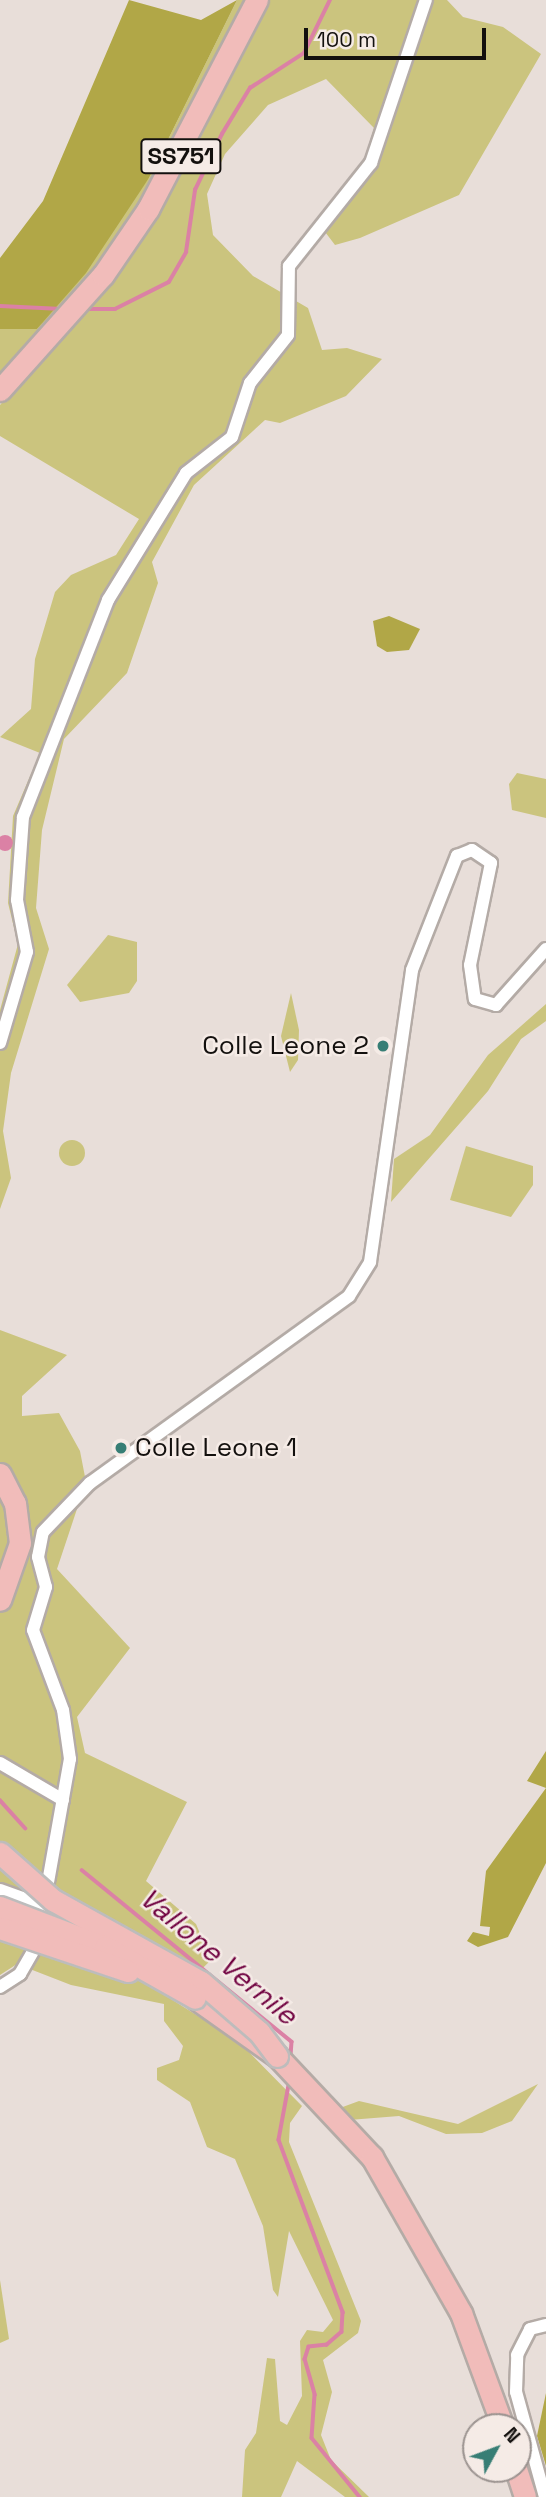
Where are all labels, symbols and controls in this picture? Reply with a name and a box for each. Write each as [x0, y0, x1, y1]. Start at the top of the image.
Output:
scale bar [308, 14, 490, 58]
text: 100 m [317, 26, 376, 53]
road number: SS751 [139, 136, 223, 176]
place label: Colle Leone 2 [202, 1030, 369, 1062]
marker: Colle Leone 2 [375, 1038, 391, 1054]
place label: Colle Leone 1 [135, 1432, 297, 1464]
marker: Colle Leone 1 [113, 1440, 129, 1456]
water label: Vallone Vernile [133, 1880, 305, 2032]
north arrow [462, 2413, 532, 2483]
text: N [498, 2422, 525, 2448]

